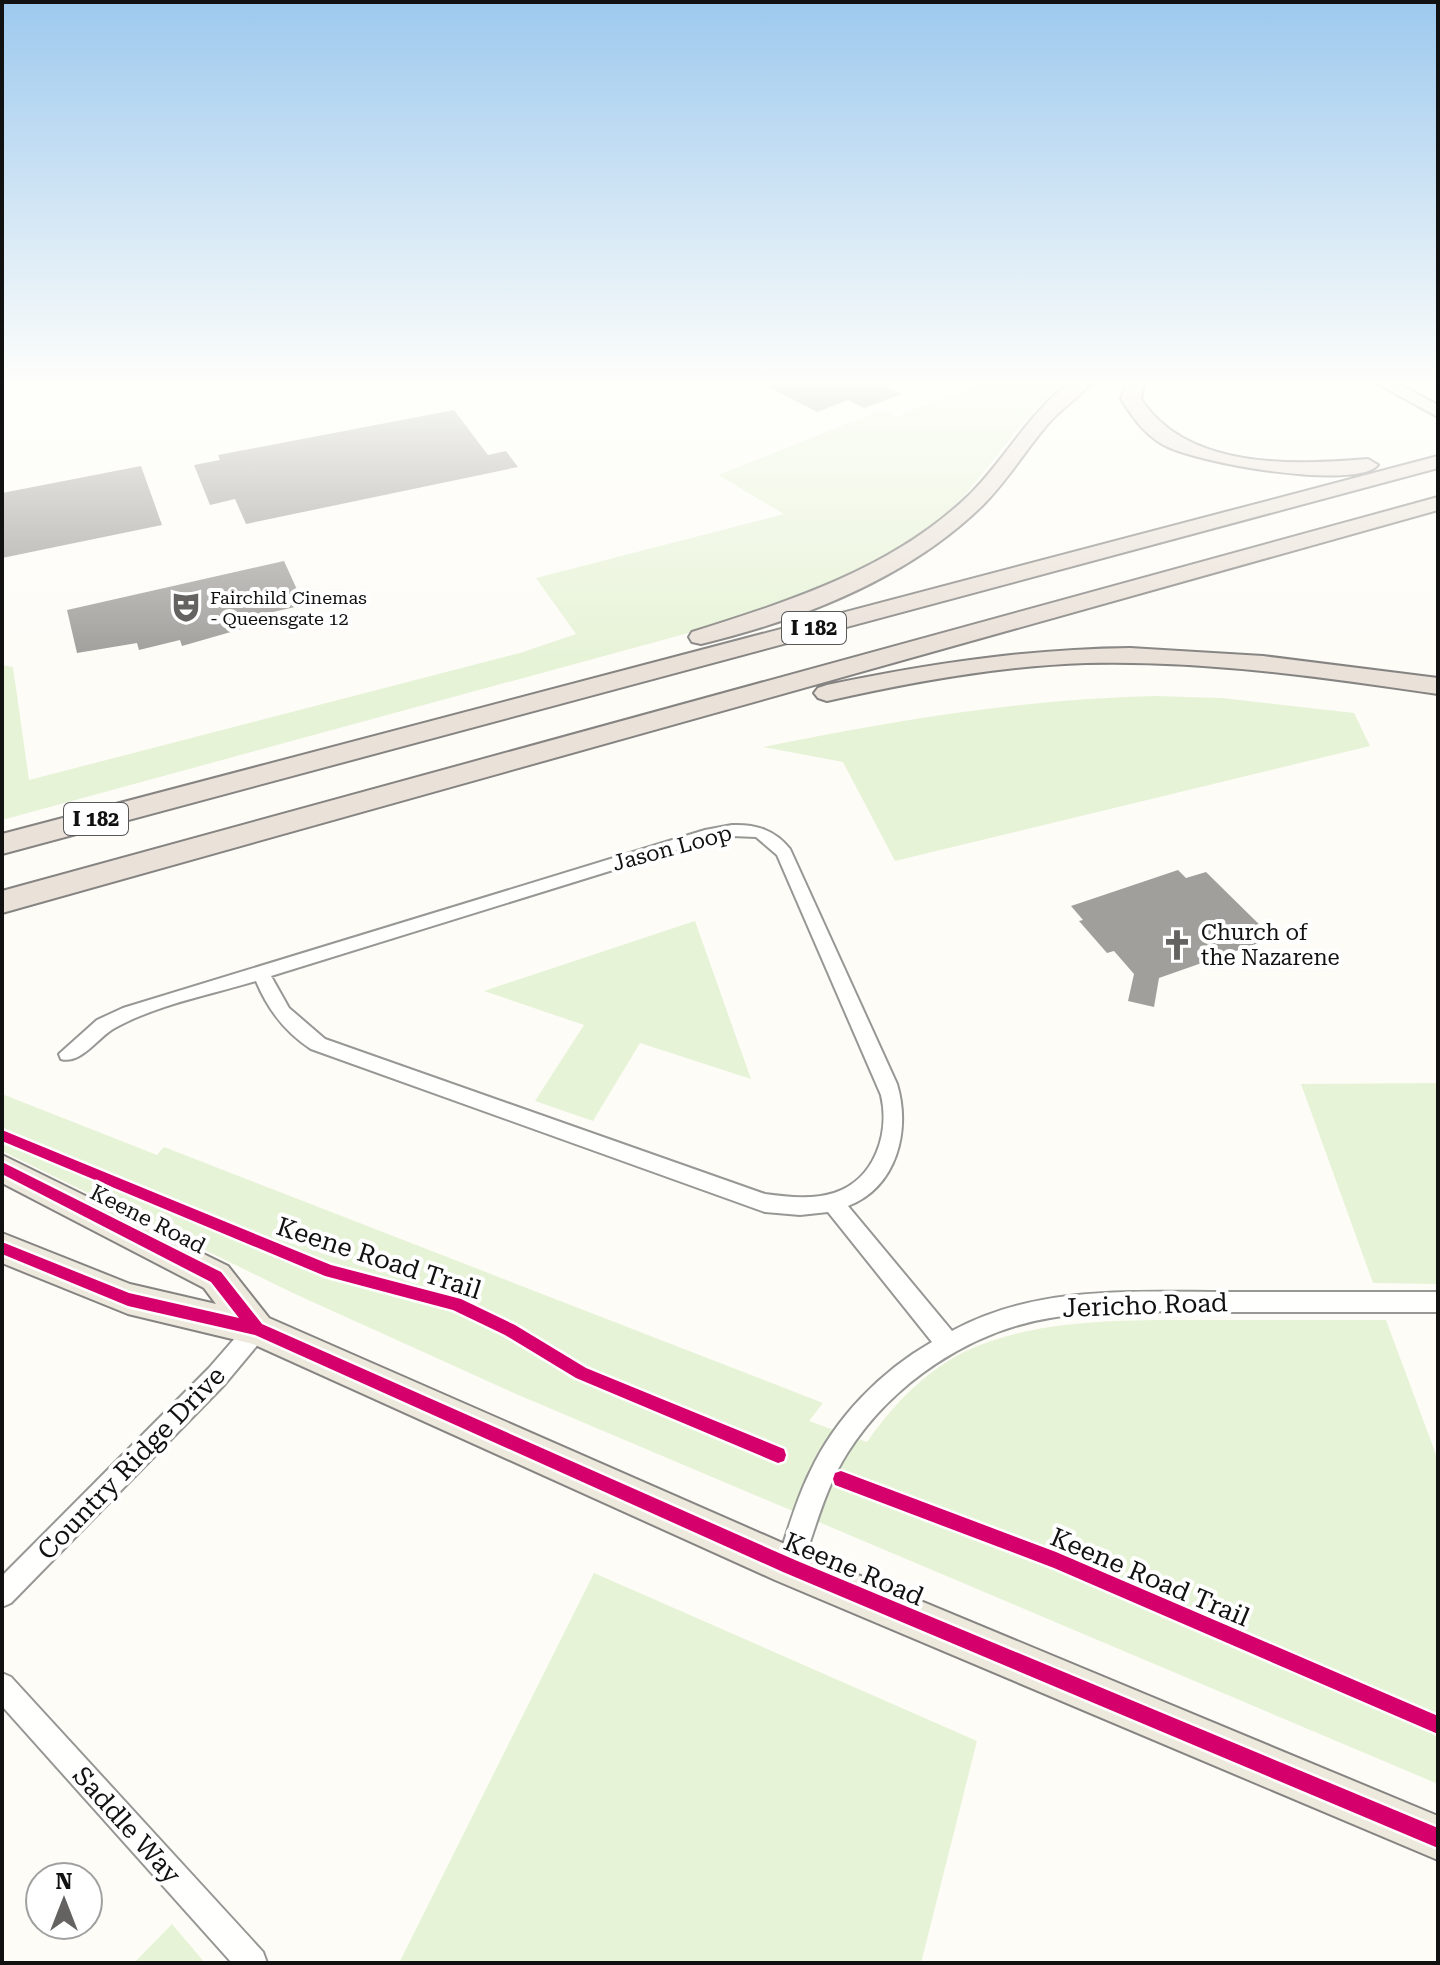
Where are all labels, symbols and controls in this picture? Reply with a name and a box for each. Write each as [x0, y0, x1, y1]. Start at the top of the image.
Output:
place label: Fairchild Cinemas - Queensgate 12 [210, 587, 367, 629]
theatre icon: Fairchild Cinemas - Queensgate 12 [169, 590, 203, 624]
road number: I 182 [782, 612, 846, 644]
road number: I 182 [64, 803, 128, 835]
street label: Jason Loop [610, 820, 734, 876]
place label: Church of the Nazarene [1201, 920, 1340, 970]
church icon: Church of the Nazarene [1160, 928, 1194, 962]
street label: Keene Road [86, 1179, 210, 1259]
street label: Keene Road Trail [273, 1211, 485, 1305]
street label: Jericho Road [1062, 1287, 1228, 1323]
street label: Country Ridge Drive [31, 1360, 231, 1566]
street label: Keene Road Trail [1046, 1522, 1254, 1632]
street label: Keene Road [780, 1526, 929, 1612]
street label: Saddle Way [67, 1761, 188, 1890]
north arrow [24, 1861, 104, 1941]
text: N [56, 1869, 73, 1894]

